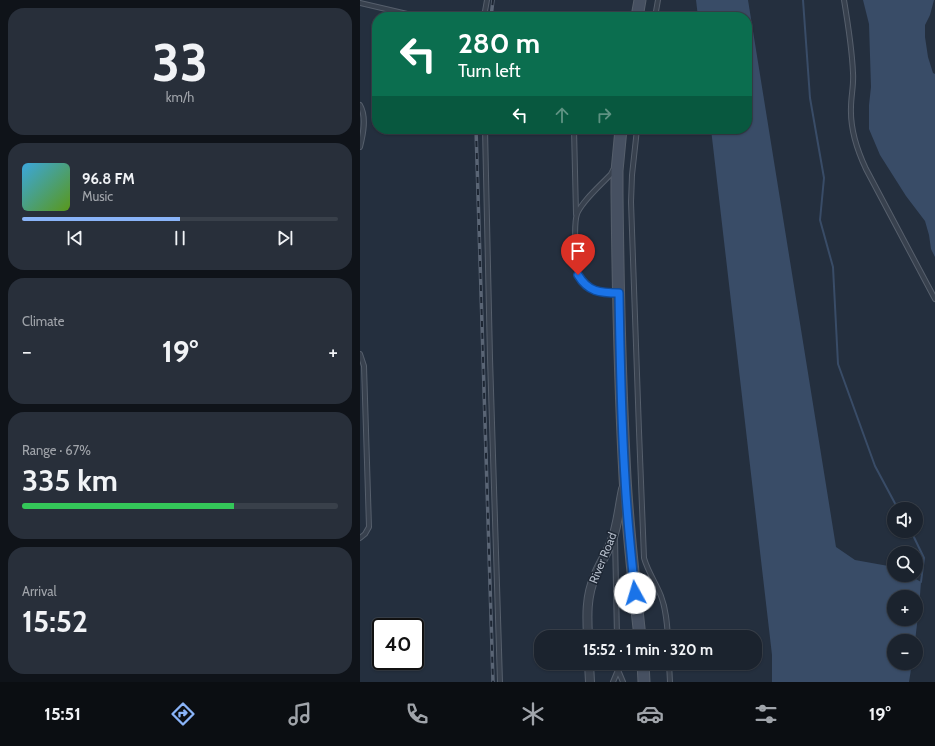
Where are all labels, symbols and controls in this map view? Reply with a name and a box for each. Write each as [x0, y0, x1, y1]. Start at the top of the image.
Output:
text: 280 m [458, 26, 540, 60]
icon: left [392, 28, 444, 80]
text: 33 [152, 31, 208, 94]
text: Turn left [458, 60, 521, 82]
text: km/h [166, 89, 194, 105]
icon: left [509, 104, 531, 126]
icon: ahead [551, 104, 573, 126]
icon: right [593, 104, 615, 126]
text: 96.8 FM [82, 170, 135, 188]
text: Music [82, 188, 113, 204]
icon: previous [64, 227, 86, 249]
icon: pause [169, 227, 191, 249]
icon: next [274, 227, 296, 249]
pin [561, 234, 595, 275]
icon: arrive [567, 240, 589, 262]
text: Climate [22, 313, 64, 329]
text: 19° [162, 333, 198, 370]
text: − [22, 338, 32, 365]
text: + [328, 338, 338, 365]
text: Range · 67% [22, 442, 91, 458]
text: 335 km [22, 462, 118, 499]
map controls [887, 502, 923, 670]
button: sound [887, 502, 923, 538]
street label: River Road [585, 530, 620, 586]
button: search [887, 546, 923, 582]
position arrow [614, 572, 656, 614]
text: Arrival [22, 583, 57, 599]
button: + [887, 590, 923, 626]
text: 15:52 [22, 603, 88, 640]
speed limit sign: 40 [372, 618, 424, 670]
button: − [887, 634, 923, 670]
text: 15:52 · 1 min · 320 m [583, 641, 713, 659]
icon: directions [169, 700, 197, 728]
icon: music [286, 700, 314, 728]
icon: phone [403, 700, 431, 728]
icon: climate [519, 700, 547, 728]
icon: car [636, 700, 664, 728]
icon: filters [752, 700, 780, 728]
text: 15:51 [44, 703, 81, 725]
text: 19° [869, 703, 891, 725]

